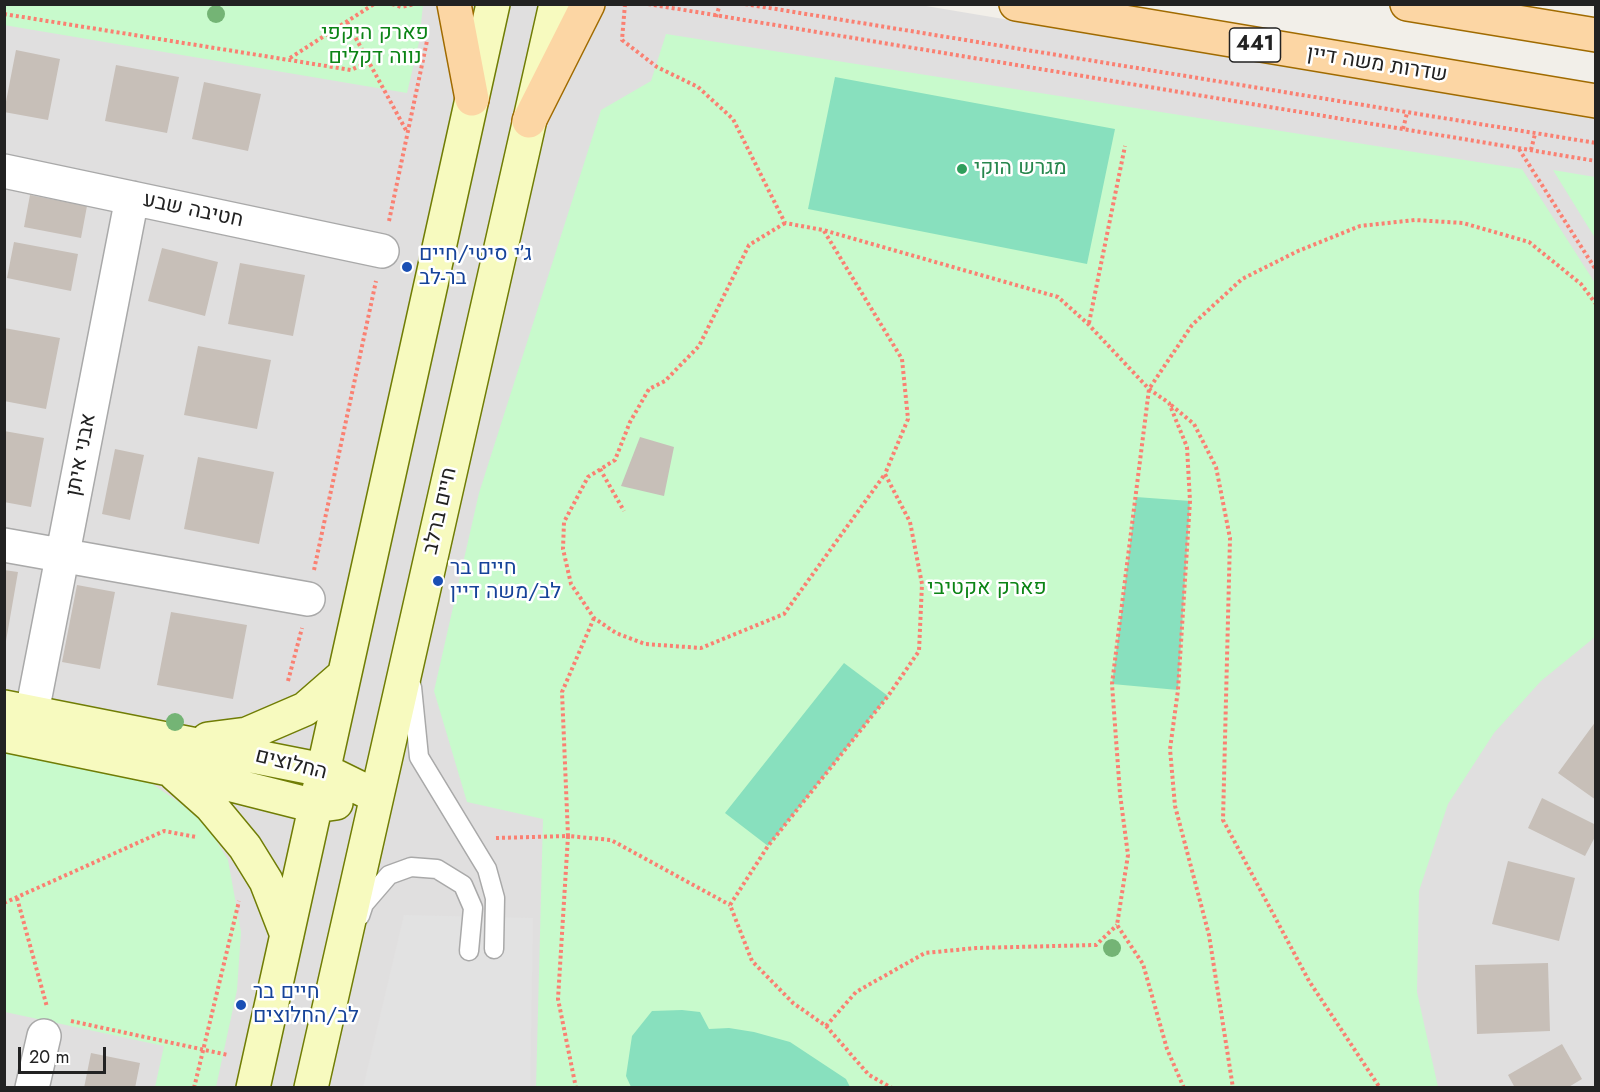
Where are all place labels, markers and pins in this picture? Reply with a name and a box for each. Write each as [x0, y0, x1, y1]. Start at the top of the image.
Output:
place label: מגרש הוקי [974, 156, 1067, 182]
marker: מגרש הוקי [955, 162, 969, 176]
place label: ג׳י סיטי/חיים בר-לב [419, 242, 532, 292]
marker: ג׳י סיטי/חיים בר-לב [400, 260, 414, 274]
place label: חיים בר לב/משה דיין [450, 556, 561, 606]
marker: חיים בר לב/משה דיין [431, 574, 445, 588]
place label: חיים בר לב/החלוצים [253, 980, 359, 1030]
marker: חיים בר לב/החלוצים [234, 998, 248, 1012]

